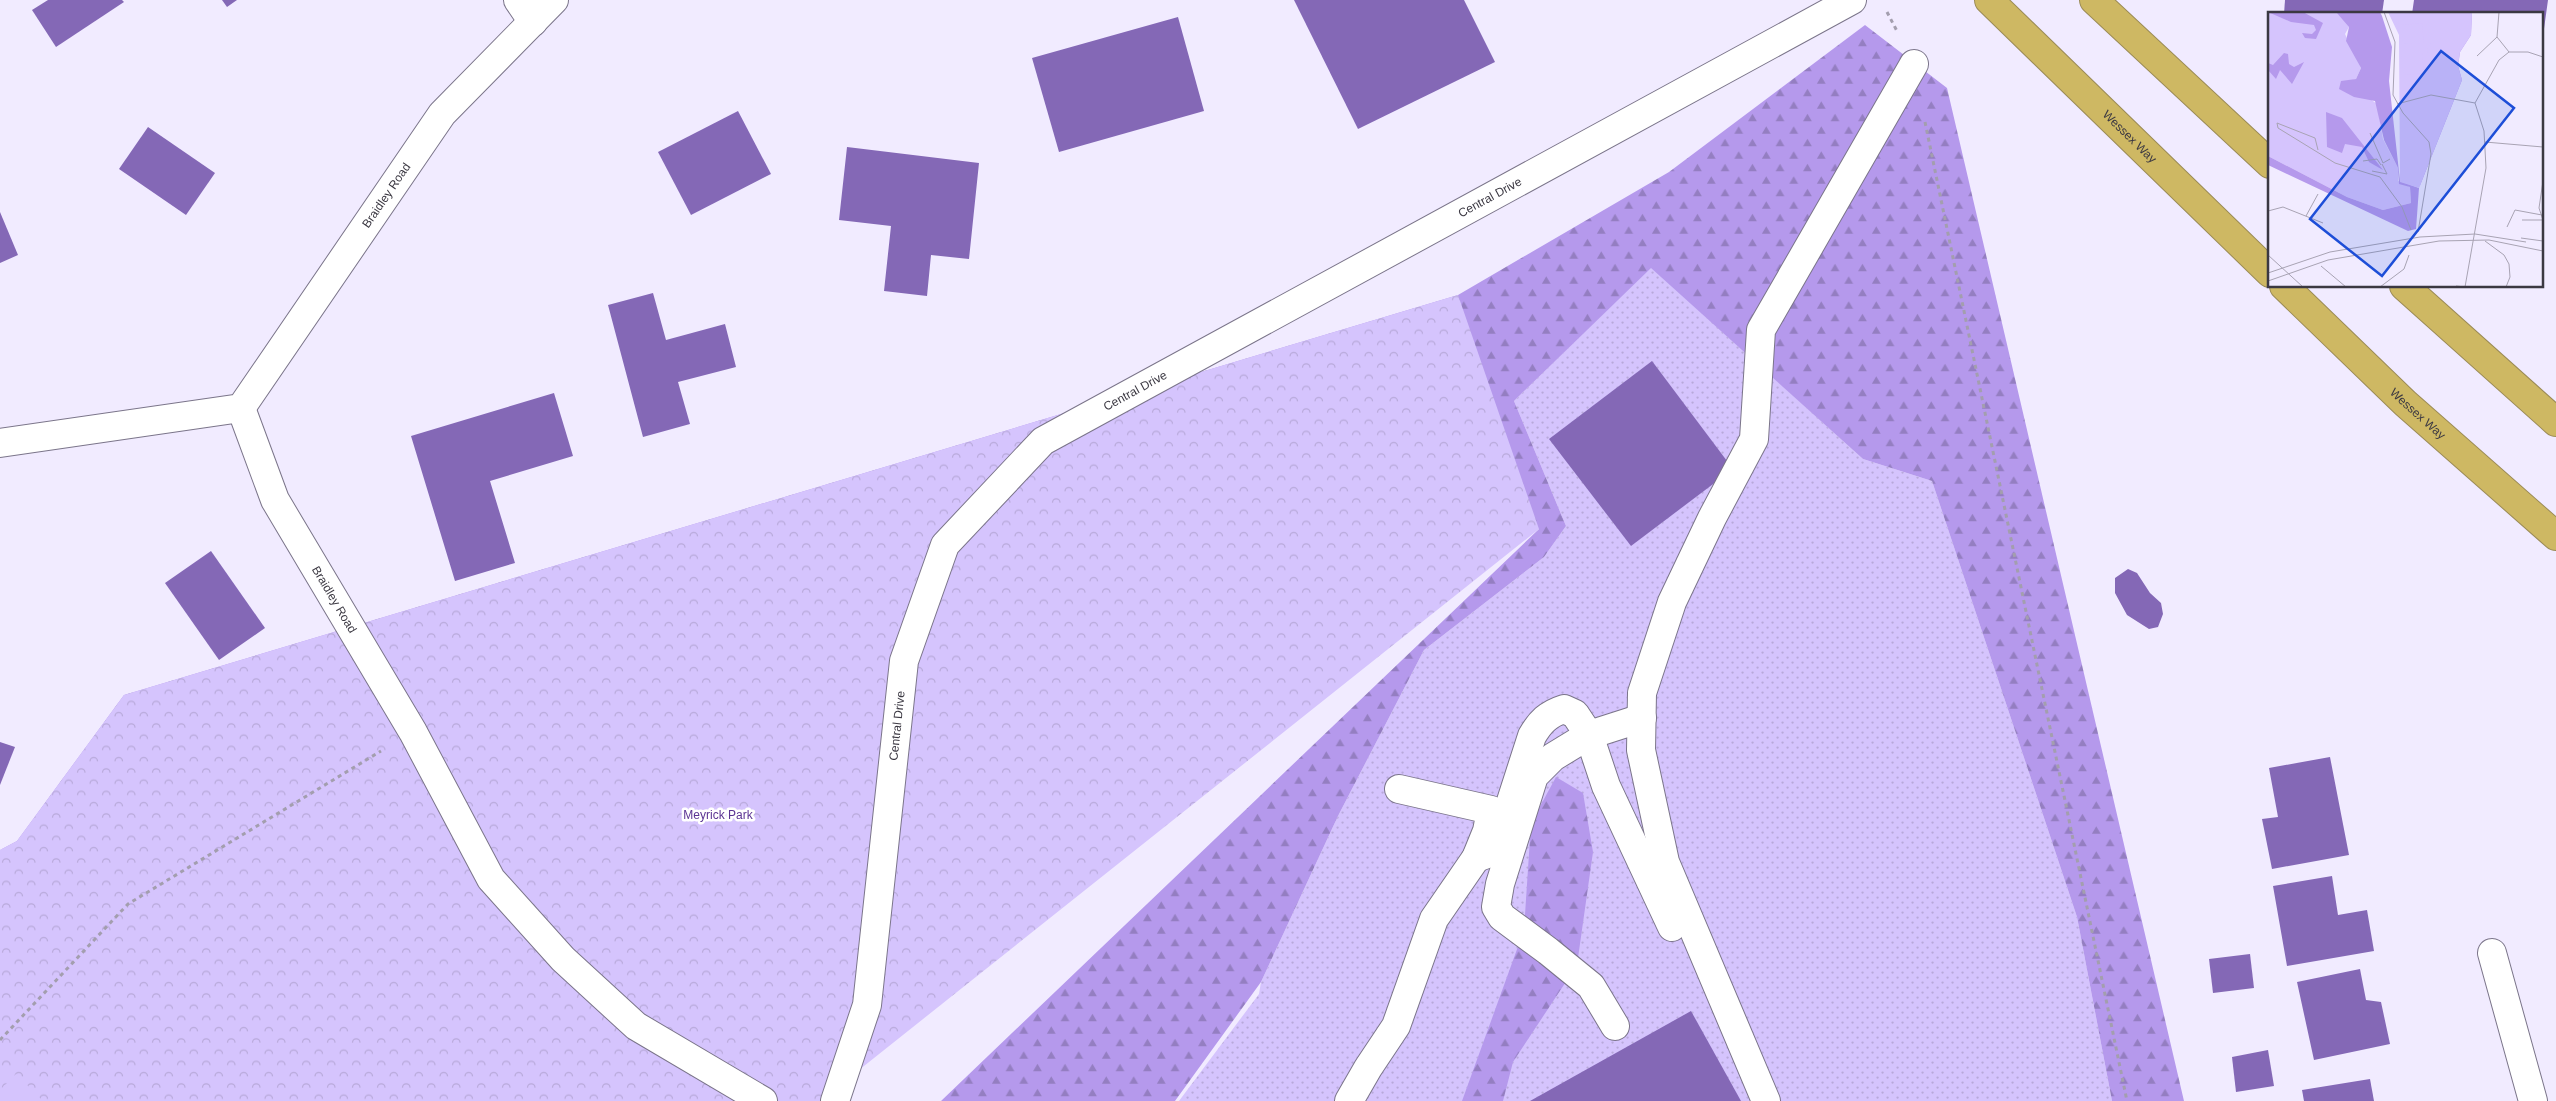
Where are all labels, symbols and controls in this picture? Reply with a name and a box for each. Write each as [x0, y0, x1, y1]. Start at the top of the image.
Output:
inset map [2268, 12, 2544, 288]
street label: Wessex Way [2100, 107, 2159, 166]
street label: Braidley Road [359, 160, 413, 231]
street label: Central Drive [1456, 174, 1524, 220]
street label: Central Drive [1101, 368, 1170, 414]
street label: Wessex Way [2387, 385, 2448, 442]
street label: Braidley Road [309, 564, 360, 636]
street label: Central Drive [886, 690, 908, 761]
park label: Meyrick Park [683, 808, 754, 822]

